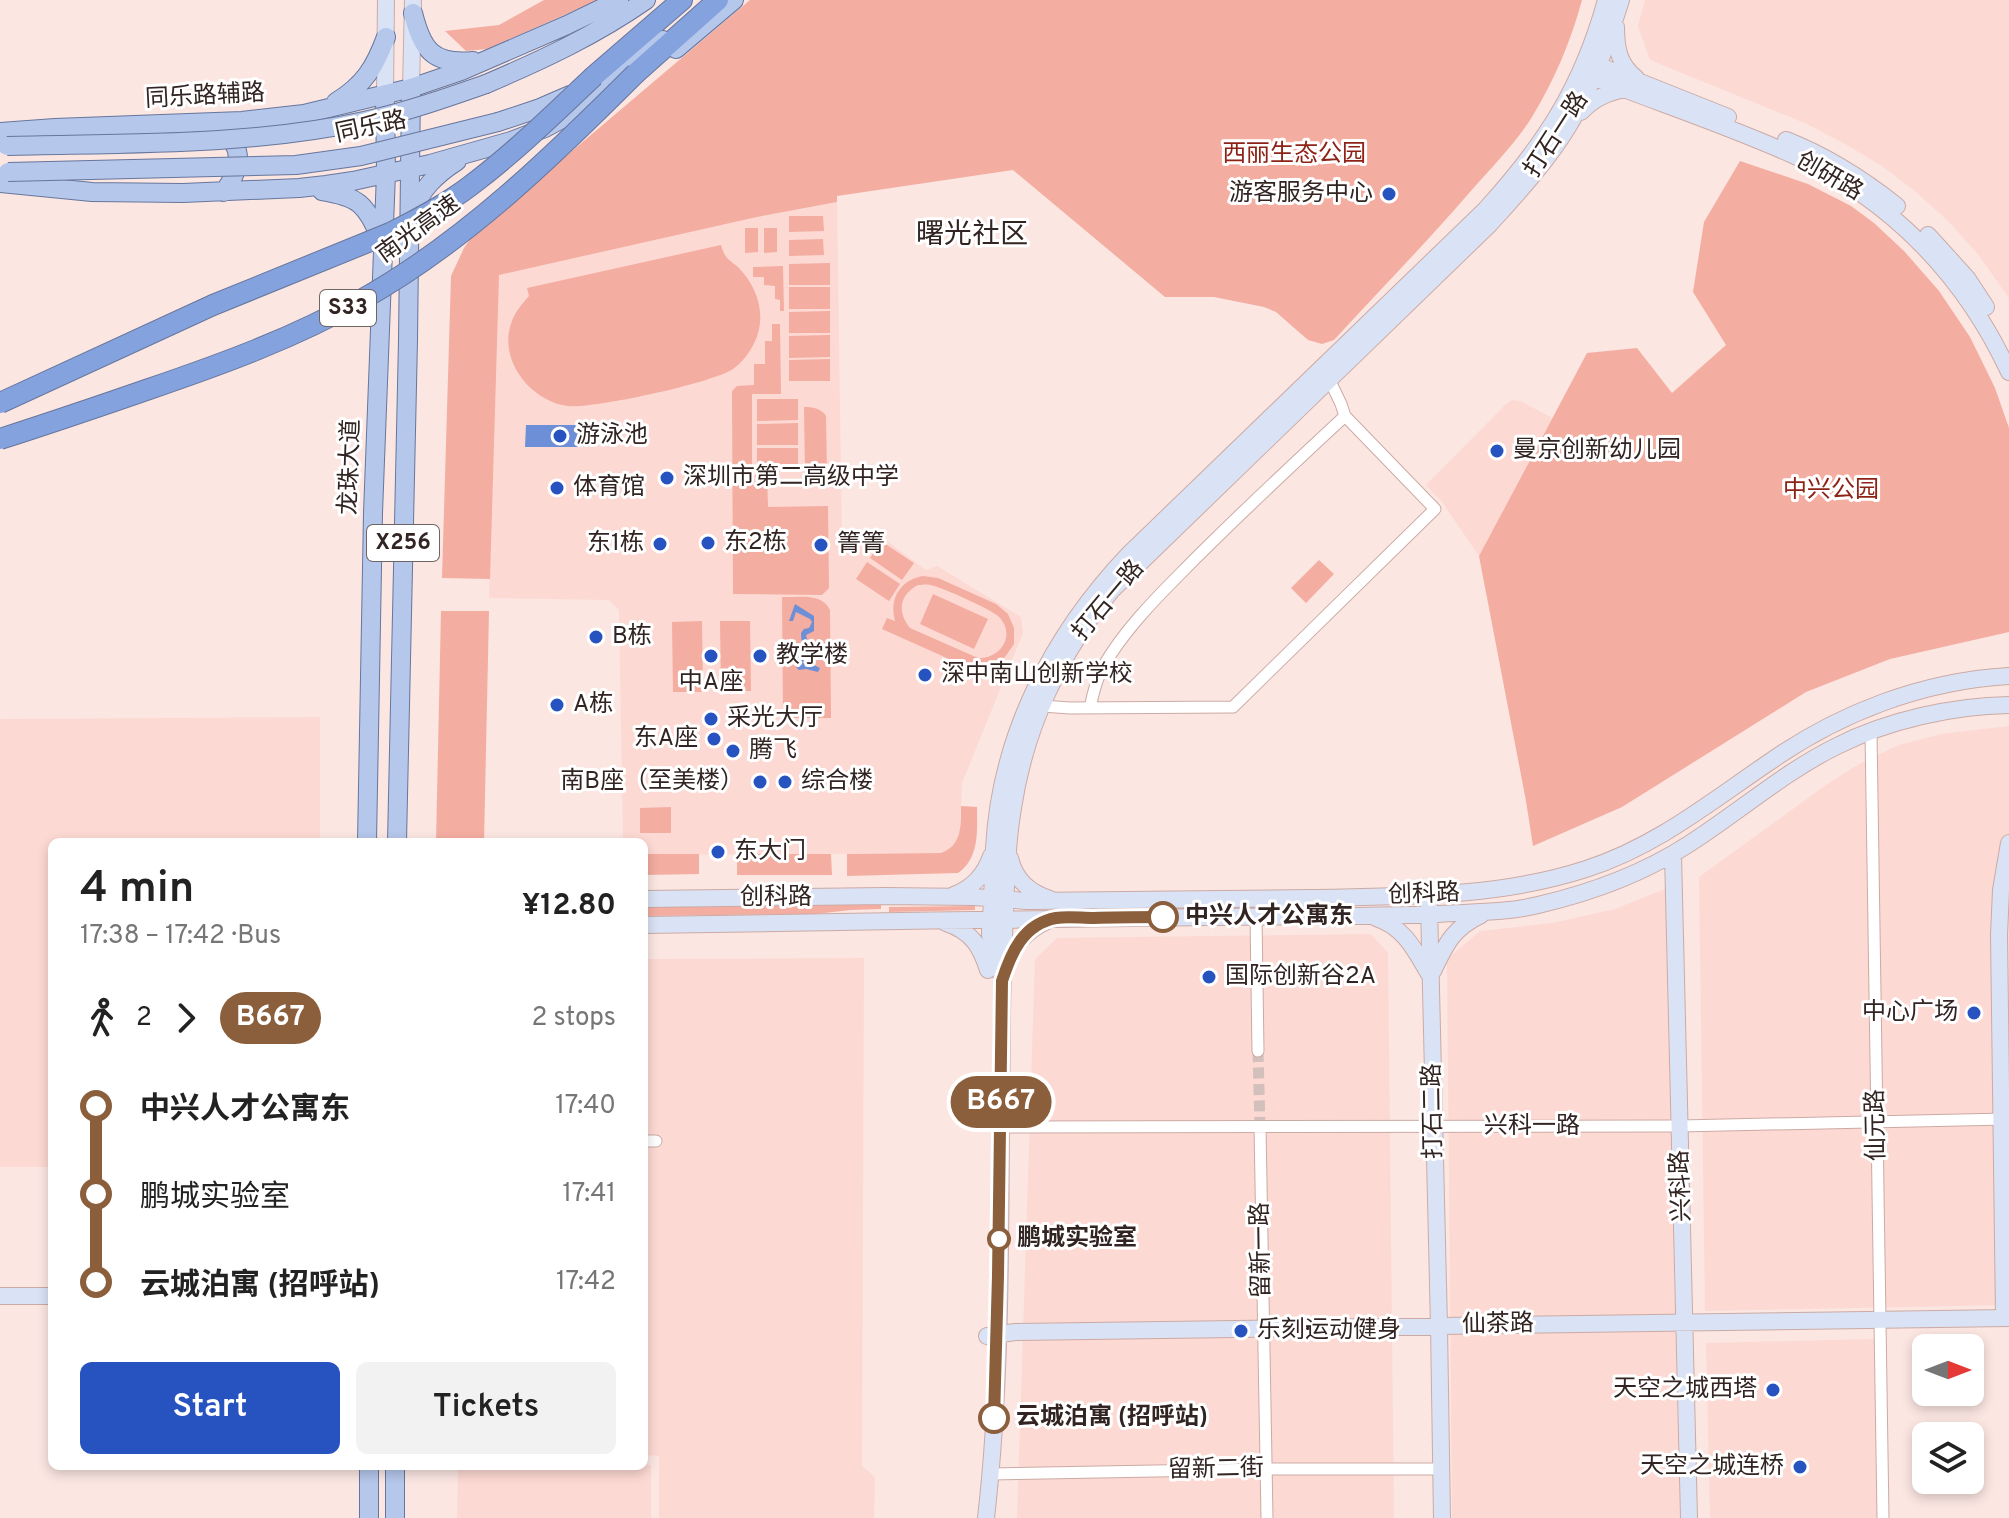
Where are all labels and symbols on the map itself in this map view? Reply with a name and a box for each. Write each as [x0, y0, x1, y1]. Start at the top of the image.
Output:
street label: 同乐路辅路 [144, 79, 266, 115]
street label: 打石一路 [1518, 87, 1596, 183]
street label: 同乐路 [333, 106, 409, 150]
park label: 西丽生态公园 [1222, 140, 1366, 170]
street label: 创研路 [1790, 146, 1868, 208]
place label: 游客服务中心 [1229, 179, 1373, 209]
marker: 游客服务中心 [1380, 185, 1398, 203]
street label: 南光高速 [371, 190, 467, 270]
district label: 曙光社区 [916, 218, 1028, 254]
road number: S33 [320, 290, 376, 326]
street label: 龙珠大道 [334, 419, 368, 515]
place label: 游泳池 [576, 421, 648, 451]
marker: 游泳池 [551, 427, 569, 445]
place label: 曼京创新幼儿园 [1513, 436, 1681, 466]
marker: 曼京创新幼儿园 [1488, 442, 1506, 460]
place label: 深圳市第二高级中学 [683, 463, 899, 493]
marker: 深圳市第二高级中学 [658, 469, 676, 487]
place label: 体育馆 [573, 473, 645, 503]
park label: 中兴公园 [1783, 476, 1879, 506]
marker: 体育馆 [548, 479, 566, 497]
road number: X256 [367, 525, 439, 561]
place label: 东2栋 [724, 528, 787, 558]
place label: 东1栋 [587, 529, 644, 559]
place label: 箐箐 [837, 530, 885, 560]
marker: 东2栋 [699, 534, 717, 552]
marker: 东1栋 [651, 535, 669, 553]
marker: 箐箐 [812, 536, 830, 554]
street label: 打石一路 [1067, 555, 1151, 647]
place label: B栋 [612, 622, 652, 652]
marker: B栋 [587, 628, 605, 646]
place label: 教学楼 [776, 641, 848, 671]
marker: 中A座 [702, 647, 720, 665]
marker: 教学楼 [751, 647, 769, 665]
place label: 深中南山创新学校 [941, 660, 1133, 690]
marker: 深中南山创新学校 [916, 666, 934, 684]
place label: 中A座 [679, 668, 743, 698]
place label: A栋 [573, 690, 613, 720]
marker: A栋 [548, 696, 566, 714]
place label: 采光大厅 [727, 704, 823, 734]
marker: 采光大厅 [702, 710, 720, 728]
place label: 东A座 [634, 724, 698, 754]
marker: 东A座 [705, 730, 723, 748]
place label: 腾飞 [749, 736, 797, 766]
marker: 腾飞 [724, 742, 742, 760]
place label: 南B座（至美楼） [560, 767, 744, 797]
place label: 综合楼 [801, 767, 873, 797]
marker: 南B座（至美楼） [751, 773, 769, 791]
marker: 综合楼 [776, 773, 794, 791]
place label: 东大门 [734, 837, 806, 867]
marker: 东大门 [709, 843, 727, 861]
street label: 创科路 [1387, 879, 1461, 911]
street label: 创科路 [740, 883, 812, 913]
marker: 中兴人才公寓东 [1148, 902, 1178, 932]
place label: 中兴人才公寓东 [1185, 902, 1353, 932]
place label: 国际创新谷2A [1225, 962, 1376, 992]
marker: 国际创新谷2A [1200, 968, 1218, 986]
place label: 中心广场 [1862, 998, 1958, 1028]
marker: 中心广场 [1965, 1004, 1983, 1022]
street label: 打石二路 [1418, 1063, 1450, 1159]
line badge: B667 [945, 1076, 1057, 1128]
street label: 仙元路 [1861, 1089, 1893, 1161]
street label: 兴科一路 [1484, 1112, 1580, 1142]
street label: 兴科路 [1666, 1149, 1698, 1223]
street label: 留新一路 [1246, 1202, 1278, 1298]
place label: 鹏城实验室 [1017, 1224, 1137, 1254]
marker: 鹏城实验室 [988, 1228, 1010, 1250]
street label: 仙茶路 [1462, 1309, 1534, 1341]
place label: 乐刻·运动健身 [1257, 1316, 1401, 1346]
marker: 乐刻·运动健身 [1232, 1322, 1250, 1340]
north arrow [1912, 1334, 1984, 1406]
place label: 天空之城西塔 [1613, 1375, 1757, 1405]
marker: 天空之城西塔 [1764, 1381, 1782, 1399]
marker: 云城泊寓 (招呼站) [979, 1403, 1009, 1433]
place label: 云城泊寓 (招呼站) [1016, 1403, 1208, 1433]
place label: 天空之城连桥 [1640, 1452, 1784, 1482]
street label: 留新二街 [1168, 1454, 1264, 1486]
marker: 天空之城连桥 [1791, 1458, 1809, 1476]

